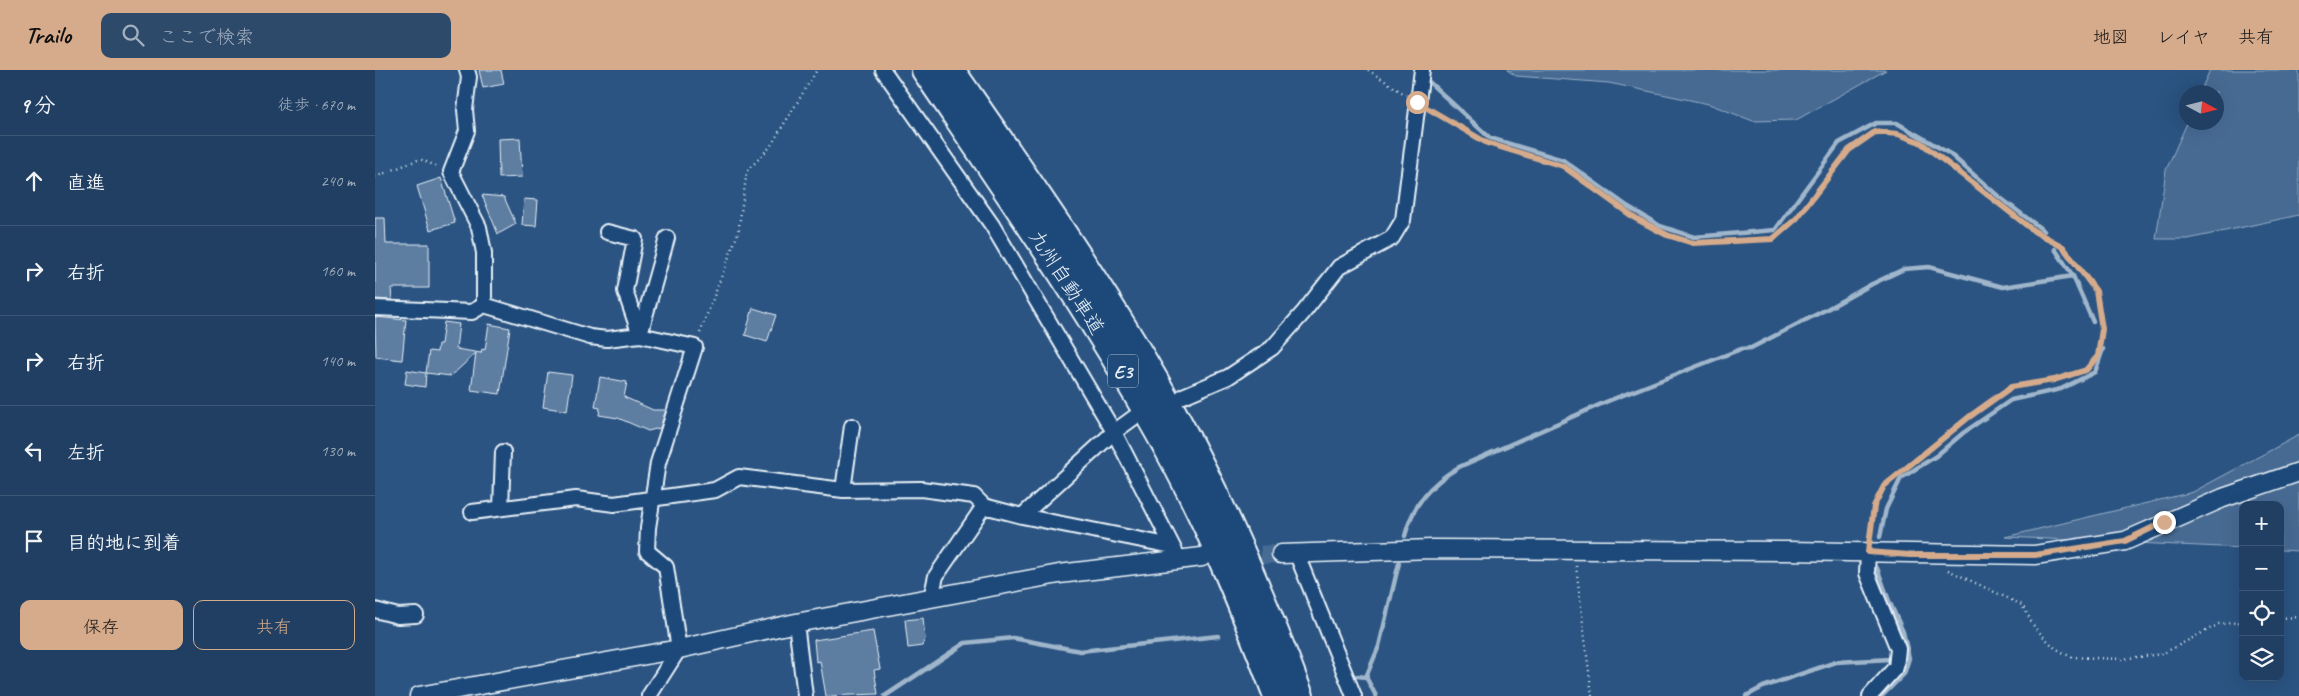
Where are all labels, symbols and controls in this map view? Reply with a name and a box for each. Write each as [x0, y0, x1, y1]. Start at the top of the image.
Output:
search box [101, 13, 451, 58]
text: Trailo [25, 20, 71, 50]
icon: search [119, 21, 147, 49]
text: ここで検索 [159, 25, 254, 49]
text: 地図 [2093, 26, 2129, 48]
text: レイヤ [2157, 26, 2210, 48]
text: 共有 [2238, 26, 2274, 48]
north arrow [2179, 85, 2224, 130]
route start [1406, 91, 1429, 114]
text: 9 分 [20, 92, 55, 118]
text: 徒歩 · 670 m [278, 95, 355, 115]
icon: ahead [20, 167, 48, 195]
text: 直進 [67, 171, 105, 195]
text: 240 m [321, 171, 355, 191]
street label: 九州自動車道 [1023, 225, 1110, 339]
icon: right [20, 257, 48, 285]
text: 右折 [67, 261, 105, 285]
text: 160 m [321, 261, 355, 281]
icon: right [20, 347, 48, 375]
text: 右折 [67, 351, 105, 375]
text: 140 m [321, 351, 355, 371]
road number: E3 [1108, 354, 1138, 388]
icon: left [20, 437, 48, 465]
text: 左折 [67, 441, 105, 465]
text: 130 m [321, 441, 355, 461]
map controls [2239, 501, 2284, 681]
button: + [2239, 501, 2284, 546]
route end [2153, 511, 2176, 534]
icon: arrive [20, 527, 48, 555]
text: 目的地に到着 [67, 531, 181, 555]
button: − [2239, 546, 2284, 591]
button: locate [2239, 591, 2284, 636]
button: 保存 [20, 600, 183, 650]
button: 共有 [193, 600, 355, 650]
button: layers [2239, 636, 2284, 681]

